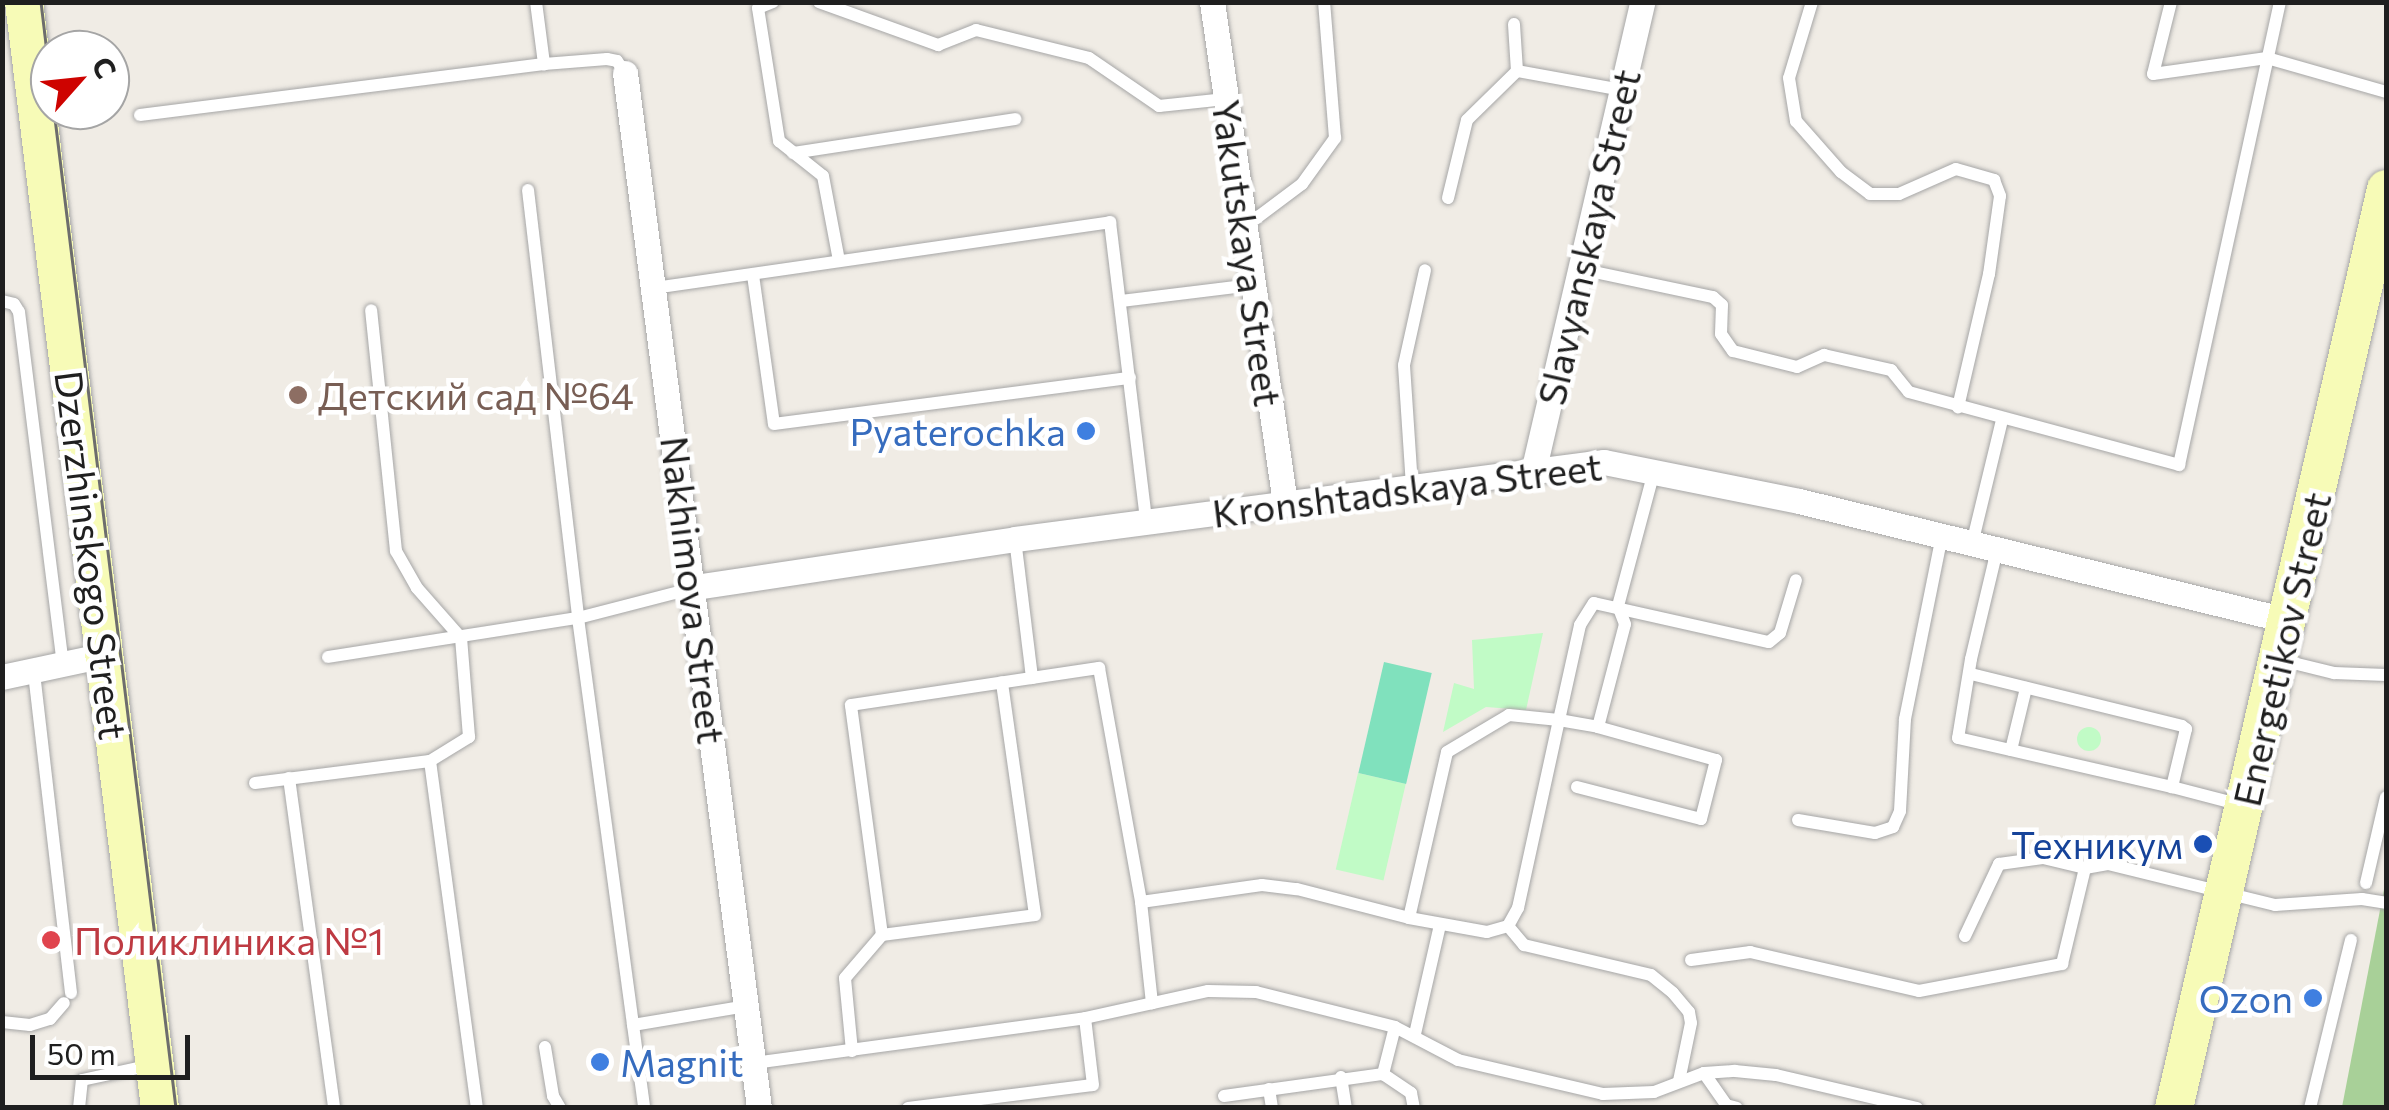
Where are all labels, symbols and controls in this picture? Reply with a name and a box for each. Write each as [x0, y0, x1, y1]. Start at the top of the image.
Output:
north arrow [30, 30, 130, 130]
text: С [85, 51, 124, 84]
street label: Slavyanskaya Street [1527, 65, 1649, 409]
street label: Yakutskaya Street [1204, 97, 1292, 409]
street label: Dzerzhinskogo Street [47, 368, 137, 742]
place label: Детский сад №64 [318, 372, 634, 418]
marker: Детский сад №64 [287, 384, 309, 406]
place label: Pyaterochka [849, 408, 1066, 454]
marker: Pyaterochka [1075, 420, 1097, 442]
street label: Nakhimova Street [653, 434, 735, 746]
street label: Kronshtadskaya Street [1210, 442, 1604, 536]
street label: Energetikov Street [2223, 488, 2339, 810]
place label: Техникум [2011, 821, 2183, 867]
marker: Техникум [2192, 833, 2214, 855]
place label: Поликлиника №1 [74, 917, 384, 963]
marker: Поликлиника №1 [38, 927, 64, 953]
place label: Ozon [2199, 975, 2293, 1021]
marker: Ozon [2302, 987, 2324, 1009]
scale bar [35, 1015, 195, 1077]
text: 50 m [47, 1034, 116, 1071]
place label: Magnit [620, 1039, 744, 1085]
marker: Magnit [589, 1051, 611, 1073]

